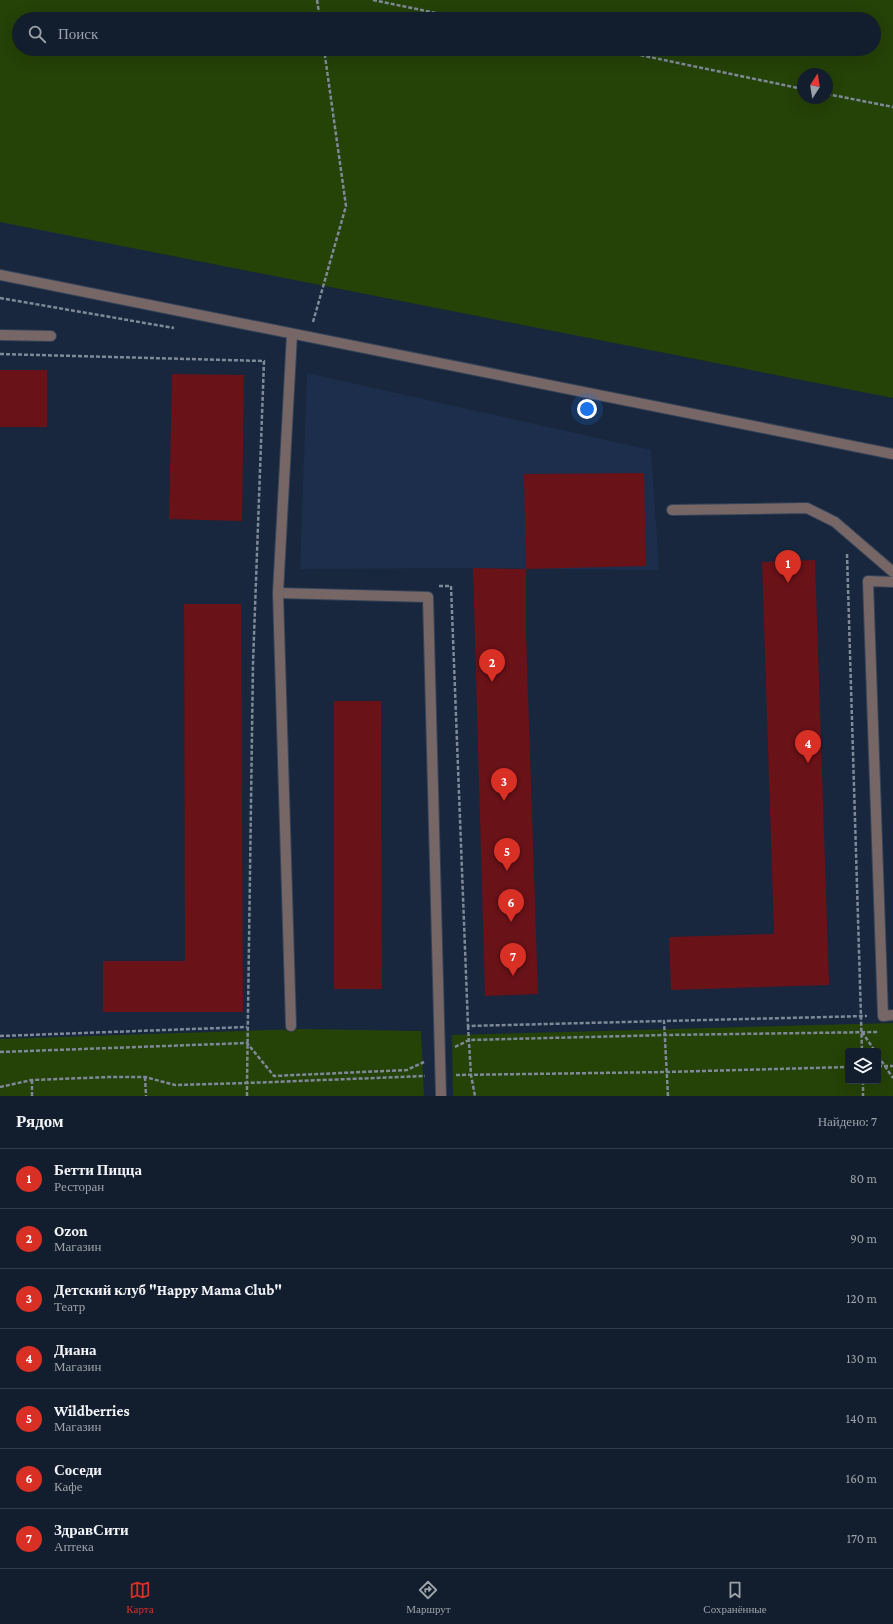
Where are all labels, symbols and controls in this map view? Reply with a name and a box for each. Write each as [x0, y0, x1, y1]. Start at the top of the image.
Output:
search box [12, 12, 881, 56]
icon: search [26, 23, 48, 45]
text: Поиск [58, 26, 98, 42]
north arrow [797, 68, 833, 104]
your location [577, 399, 597, 419]
pin: 1 [775, 550, 801, 583]
pin: 2 [479, 649, 505, 682]
pin: 4 [795, 730, 821, 763]
pin: 3 [491, 768, 517, 801]
pin: 5 [494, 838, 520, 871]
pin: 6 [498, 889, 524, 922]
pin: 7 [500, 943, 526, 976]
map controls [845, 1048, 881, 1084]
button: layers [845, 1048, 881, 1084]
text: Рядом [16, 1112, 64, 1131]
text: Найдено: 7 [818, 1114, 877, 1129]
text: Бетти Пицца [54, 1162, 142, 1178]
text: 1 [27, 1171, 31, 1186]
text: 80 m [850, 1171, 877, 1186]
text: Ресторан [54, 1179, 104, 1194]
text: Ozon [54, 1223, 88, 1239]
text: 2 [26, 1231, 32, 1246]
text: 90 m [850, 1231, 877, 1246]
text: Магазин [54, 1239, 101, 1254]
text: Детский клуб "Happy Mama Club" [54, 1282, 282, 1298]
text: 3 [26, 1291, 32, 1306]
text: 120 m [846, 1291, 877, 1306]
text: Театр [54, 1299, 85, 1314]
text: Диана [54, 1342, 97, 1358]
text: 4 [25, 1351, 33, 1366]
text: 130 m [846, 1351, 877, 1366]
text: Магазин [54, 1359, 101, 1374]
text: Wildberries [54, 1403, 130, 1419]
text: 5 [26, 1411, 32, 1426]
text: 140 m [846, 1411, 877, 1426]
text: Магазин [54, 1419, 101, 1434]
text: Соседи [54, 1462, 102, 1478]
text: 6 [25, 1471, 33, 1486]
text: 160 m [846, 1471, 877, 1486]
text: Кафе [54, 1479, 82, 1494]
text: ЗдравСити [54, 1522, 129, 1538]
text: 7 [26, 1531, 32, 1546]
text: 170 m [847, 1531, 877, 1546]
text: Аптека [54, 1539, 94, 1554]
tab: Карта [126, 1579, 154, 1615]
tab: Маршрут [406, 1579, 451, 1615]
tab: Сохранённые [703, 1579, 767, 1615]

